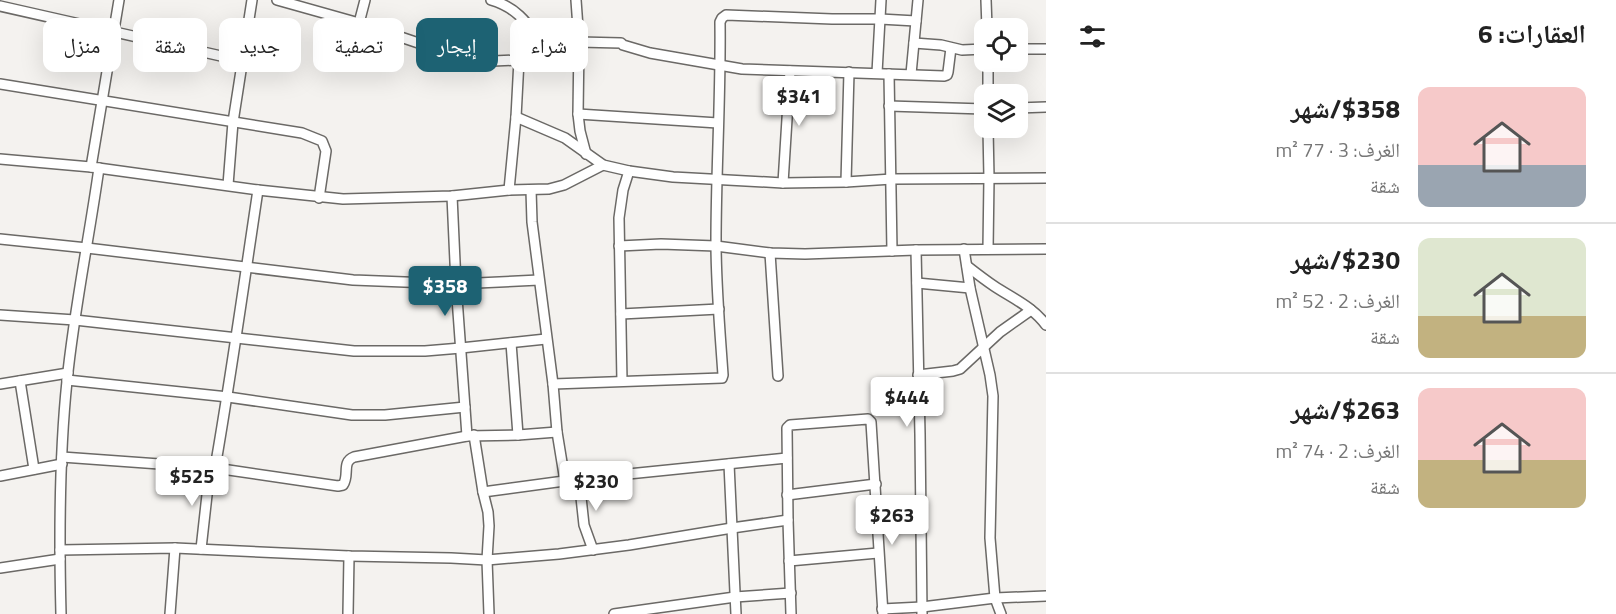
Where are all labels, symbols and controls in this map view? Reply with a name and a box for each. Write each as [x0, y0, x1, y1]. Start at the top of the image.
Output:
text: العقارات: 6 [1478, 14, 1586, 53]
chip: منزل [43, 18, 121, 72]
chip: شقة [133, 18, 207, 72]
chip: جديد [219, 18, 301, 72]
chip: تصفية [313, 18, 404, 72]
chip: إيجار [416, 18, 498, 72]
chip: شراء [510, 18, 588, 72]
map controls [974, 18, 1028, 138]
button: locate [974, 18, 1028, 72]
icon: filters [1076, 20, 1109, 53]
pin: $341 [763, 76, 835, 127]
text: $341 [777, 80, 821, 111]
button: layers [974, 84, 1028, 138]
text: $358/شهر [1291, 89, 1400, 128]
icon: home [1466, 111, 1538, 183]
text: الغرف: 3 · 77 m² [1275, 134, 1400, 165]
text: شقة [1370, 170, 1400, 201]
text: $230/شهر [1291, 240, 1400, 279]
icon: home [1466, 262, 1538, 334]
pin: $358 [409, 266, 481, 317]
text: $358 [423, 270, 467, 301]
text: الغرف: 2 · 52 m² [1275, 285, 1400, 316]
text: شقة [1370, 321, 1400, 352]
pin: $444 [871, 377, 943, 428]
text: $444 [885, 381, 929, 412]
text: $263/شهر [1291, 390, 1400, 429]
icon: home [1466, 412, 1538, 484]
text: الغرف: 2 · 74 m² [1275, 435, 1400, 466]
pin: $525 [156, 456, 228, 507]
text: $525 [170, 460, 214, 491]
pin: $230 [560, 461, 632, 512]
text: $230 [574, 465, 618, 496]
text: شقة [1370, 471, 1400, 502]
pin: $263 [856, 495, 928, 546]
text: $263 [870, 499, 914, 530]

